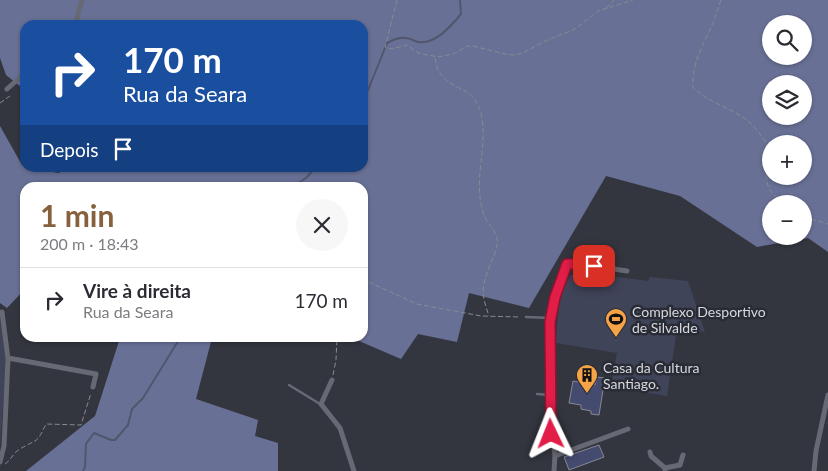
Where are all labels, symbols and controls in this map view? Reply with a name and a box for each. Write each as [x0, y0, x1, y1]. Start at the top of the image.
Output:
map controls [762, 15, 812, 245]
button: search [762, 15, 812, 65]
text: 170 m [123, 38, 222, 80]
icon: right [40, 40, 105, 105]
button: layers [762, 75, 812, 125]
text: Rua da Seara [123, 80, 247, 107]
icon: arrive [109, 135, 137, 163]
button: + [762, 135, 812, 185]
text: Depois [40, 138, 99, 161]
button: − [762, 195, 812, 245]
text: 1 min [40, 197, 114, 233]
button: close [296, 199, 348, 251]
text: 200 m · 18:43 [40, 234, 139, 253]
pin [573, 245, 615, 287]
icon: arrive [580, 252, 608, 280]
text: Vire à direita [83, 279, 191, 302]
icon: right [40, 286, 68, 314]
text: 170 m [294, 289, 348, 312]
text: Rua da Seara [83, 302, 173, 321]
place label: Complexo Desportivo de Silvalde [632, 303, 766, 336]
sports icon: Complexo Desportivo de Silvalde [604, 307, 628, 338]
place label: Casa da Cultura Santiago. [603, 359, 699, 392]
building icon: Casa da Cultura Santiago. [575, 363, 599, 394]
position arrow [524, 407, 576, 459]

